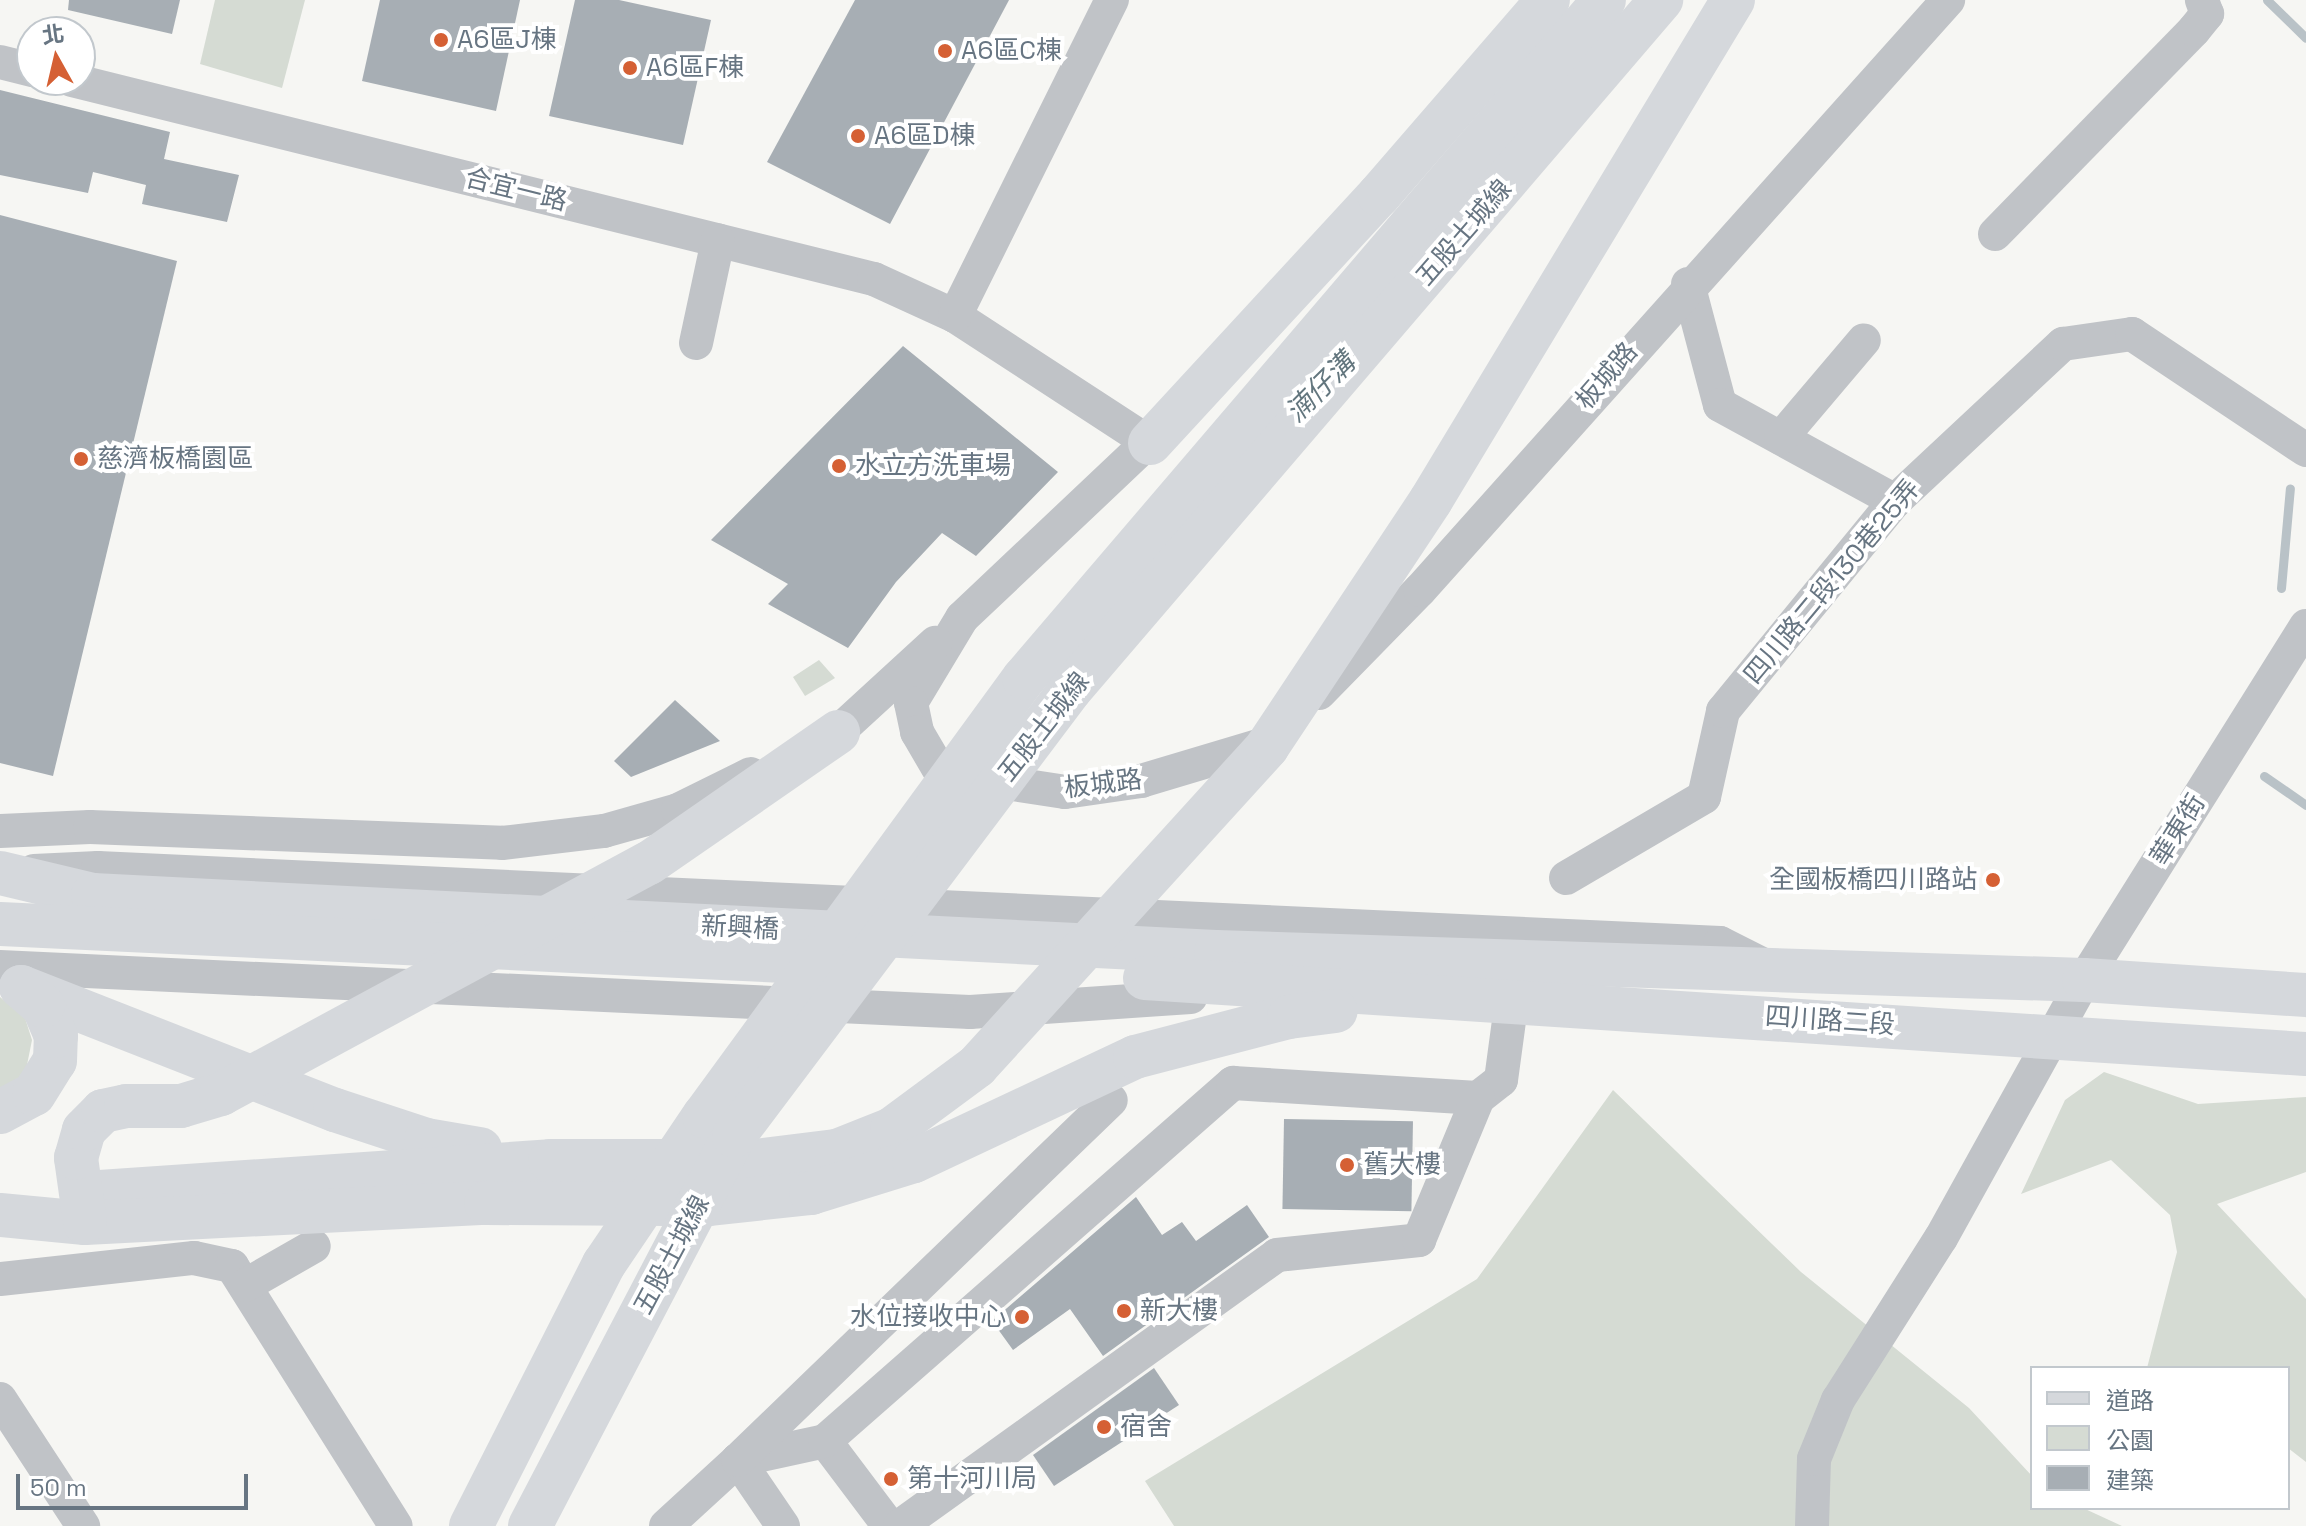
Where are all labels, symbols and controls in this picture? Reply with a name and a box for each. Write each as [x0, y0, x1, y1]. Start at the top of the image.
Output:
north arrow [16, 16, 96, 96]
text: 北 [40, 19, 66, 50]
place label: A6區J棟 [457, 24, 557, 56]
marker: A6區J棟 [432, 31, 450, 49]
place label: A6區C棟 [961, 35, 1062, 67]
marker: A6區C棟 [936, 42, 954, 60]
place label: A6區F棟 [646, 52, 744, 84]
marker: A6區F棟 [621, 59, 639, 77]
place label: A6區D棟 [874, 120, 976, 152]
marker: A6區D棟 [849, 127, 867, 145]
street label: 合宜一路 [462, 162, 570, 218]
street label: 五股土城線 [1410, 174, 1518, 292]
street label: 板城路 [1570, 336, 1644, 416]
water label: 湳仔溝 [1278, 345, 1362, 429]
place label: 慈濟板橋園區 [97, 443, 253, 475]
marker: 慈濟板橋園區 [72, 450, 90, 468]
place label: 水立方洗車場 [855, 450, 1011, 482]
marker: 水立方洗車場 [830, 457, 848, 475]
street label: 四川路二段130巷25弄 [1738, 474, 1926, 690]
street label: 五股土城線 [992, 666, 1096, 788]
street label: 板城路 [1062, 764, 1144, 804]
street label: 華東街 [2144, 789, 2212, 871]
place label: 全國板橋四川路站 [1769, 864, 1977, 896]
marker: 全國板橋四川路站 [1984, 871, 2002, 889]
street label: 新興橋 [700, 910, 780, 946]
street label: 四川路二段 [1764, 1001, 1896, 1041]
place label: 舊大樓 [1363, 1149, 1441, 1181]
marker: 舊大樓 [1338, 1156, 1356, 1174]
street label: 五股土城線 [628, 1190, 716, 1320]
place label: 新大樓 [1140, 1295, 1218, 1327]
place label: 水位接收中心 [850, 1301, 1006, 1333]
marker: 新大樓 [1115, 1302, 1133, 1320]
marker: 水位接收中心 [1013, 1308, 1031, 1326]
legend [2030, 1366, 2290, 1510]
text: 道路 [2106, 1385, 2154, 1416]
place label: 宿舍 [1120, 1411, 1172, 1443]
marker: 宿舍 [1095, 1418, 1113, 1436]
text: 公園 [2106, 1425, 2154, 1456]
scale bar [20, 1458, 252, 1508]
place label: 第十河川局 [907, 1463, 1037, 1495]
text: 建築 [2106, 1465, 2154, 1496]
marker: 第十河川局 [882, 1470, 900, 1488]
text: 50 m [30, 1472, 87, 1503]

